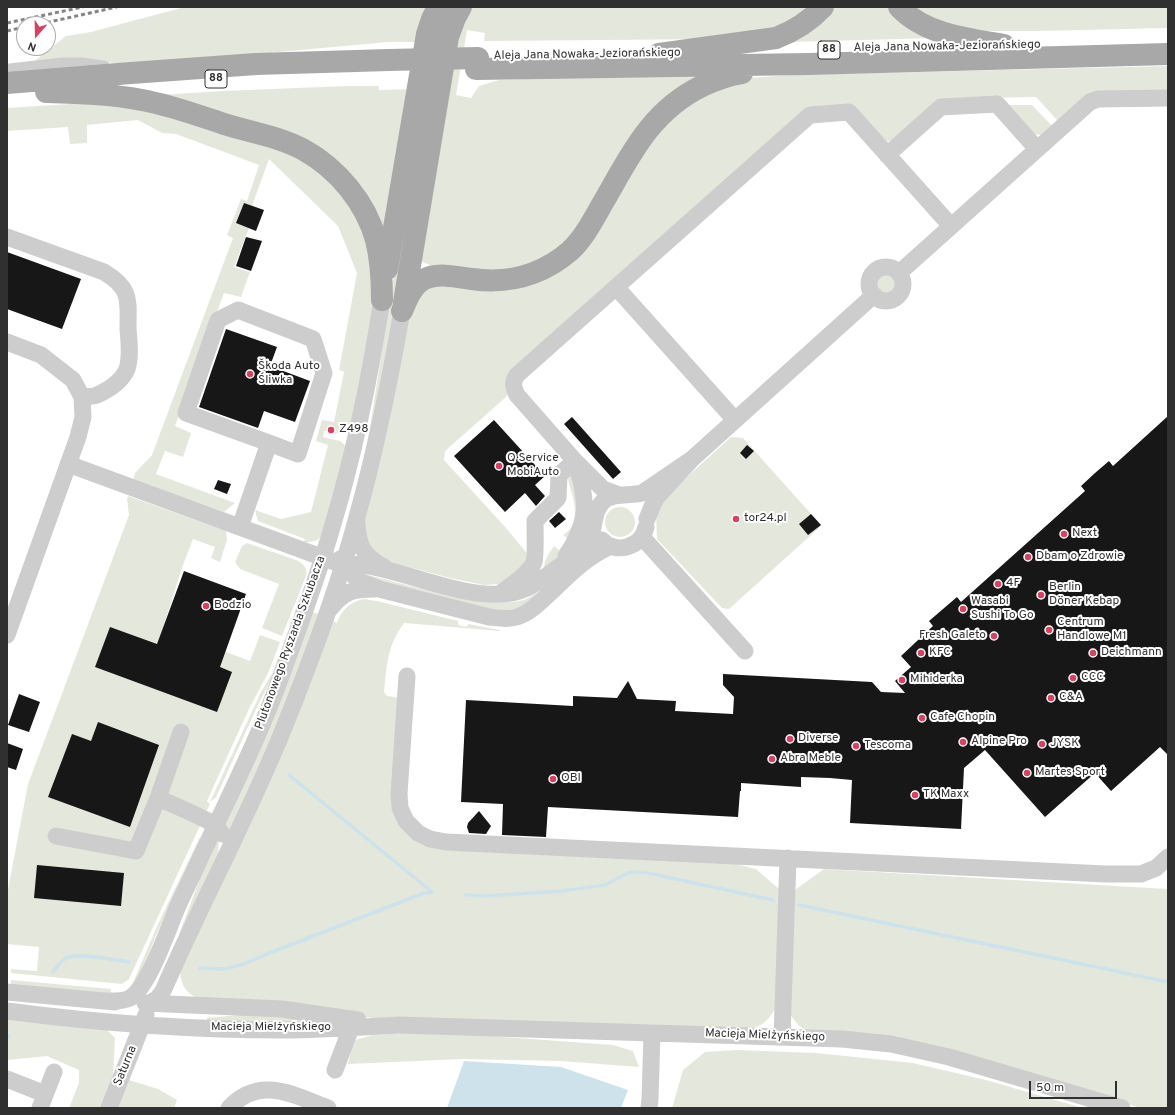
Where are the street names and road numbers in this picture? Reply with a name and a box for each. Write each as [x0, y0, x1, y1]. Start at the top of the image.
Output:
street label: Aleja Jana Nowaka-Jeziorańskiego [853, 38, 1041, 56]
road number: 88 [818, 41, 840, 59]
street label: Aleja Jana Nowaka-Jeziorańskiego [493, 46, 681, 64]
road number: 88 [205, 70, 227, 88]
street label: Plutonowego Ryszarda Szkubacza [253, 554, 329, 732]
street label: Macieja Mielżyńskiego [211, 1021, 331, 1035]
street label: Macieja Mielżyńskiego [705, 1027, 825, 1045]
street label: Saturna [111, 1044, 141, 1088]

